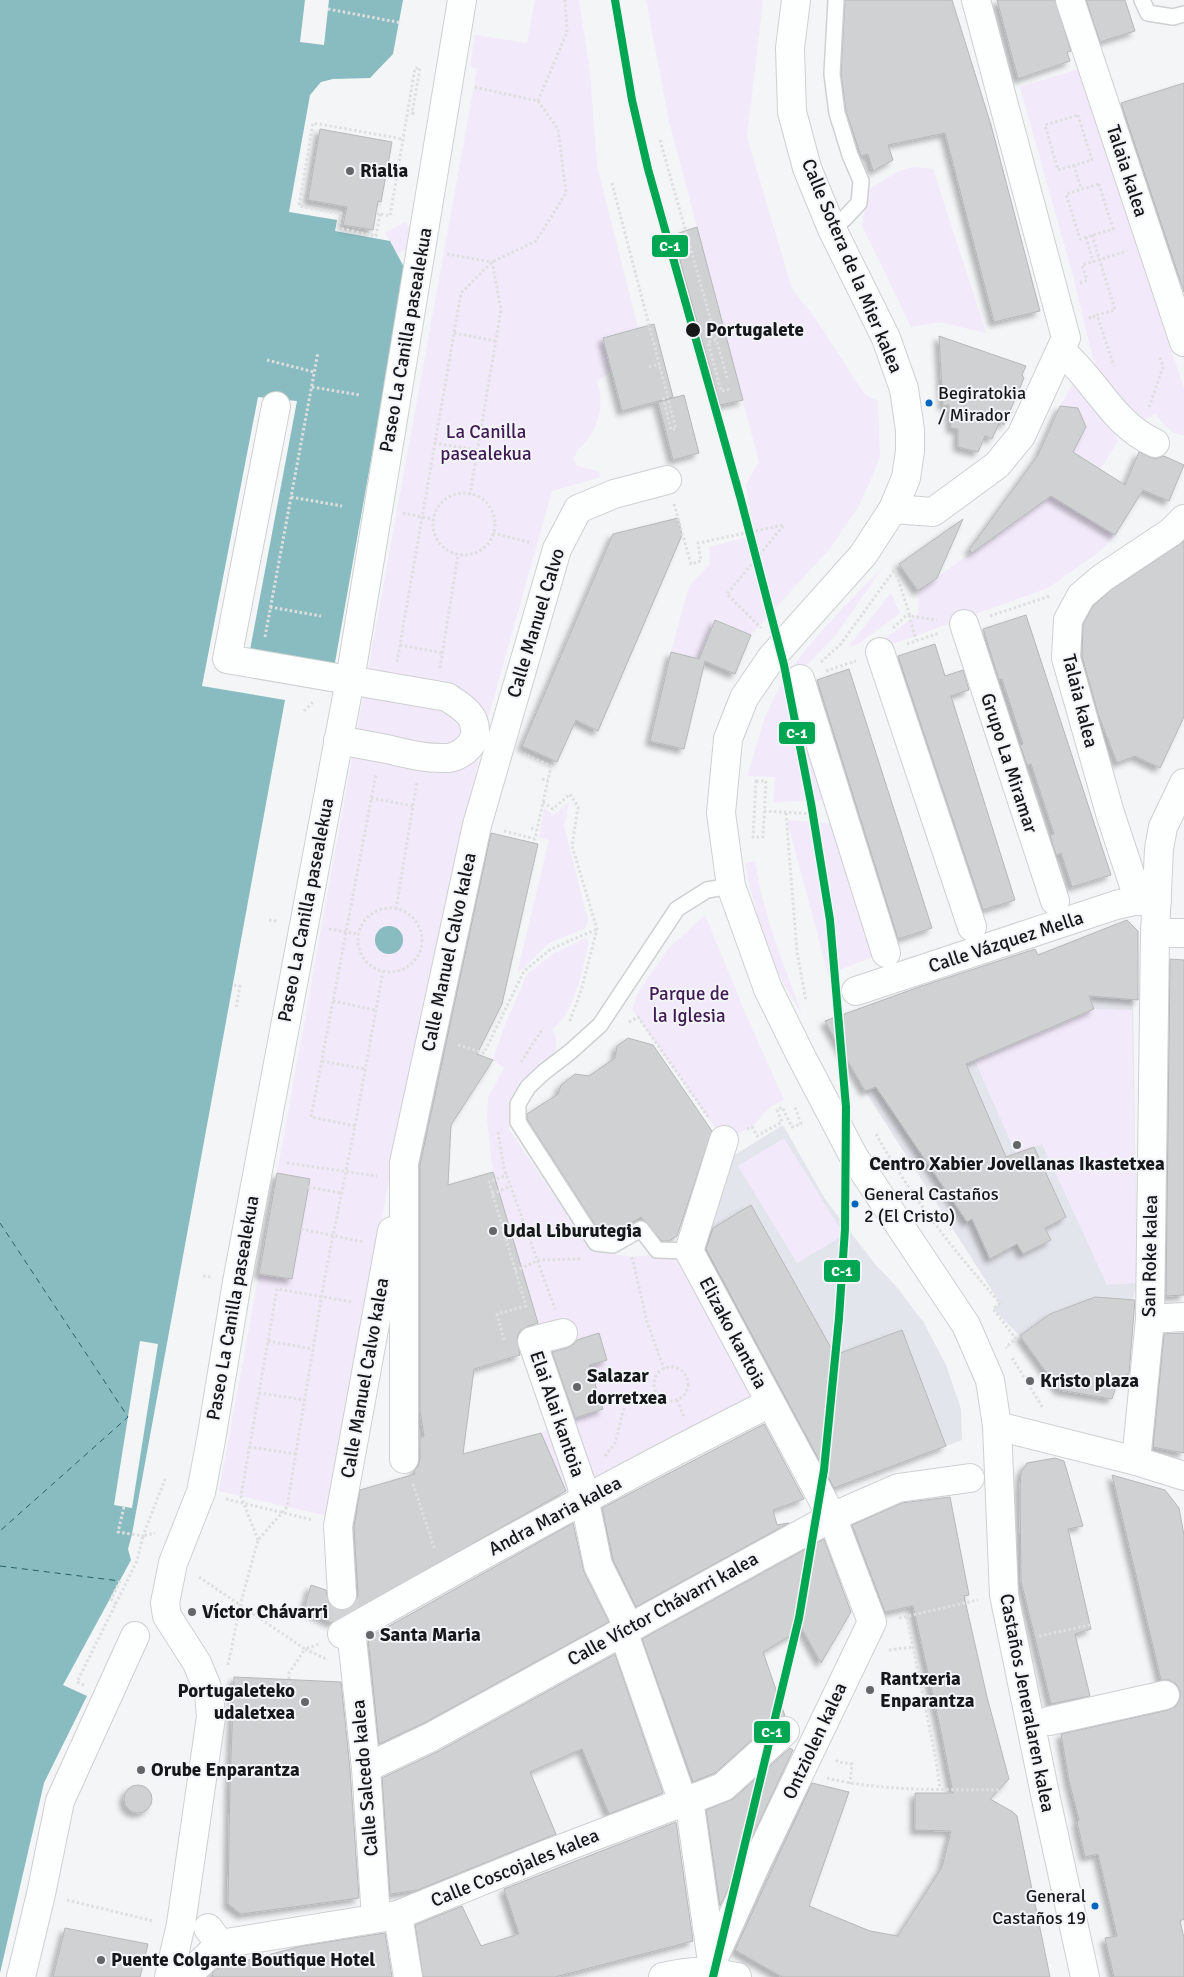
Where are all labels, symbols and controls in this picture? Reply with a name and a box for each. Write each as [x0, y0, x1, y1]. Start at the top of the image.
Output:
street label: Talaia kalea [1101, 122, 1153, 220]
street label: Calle Sotera de la Mier kalea [796, 155, 908, 377]
place label: Rialia [360, 159, 408, 183]
marker: Rialia [344, 165, 356, 177]
street label: Paseo La Canilla pasealekua [374, 226, 438, 454]
line badge: C-1 [651, 234, 689, 258]
text: C-1 [659, 238, 681, 255]
place label: Portugalete [706, 318, 804, 342]
marker: Portugalete [684, 321, 702, 339]
place label: Begiratokia / Mirador [938, 382, 1026, 426]
marker: Begiratokia / Mirador [924, 398, 934, 408]
park label: La Canilla pasealekua [440, 420, 532, 466]
street label: Calle Manuel Calvo [502, 545, 570, 701]
street label: Talaia kalea [1057, 652, 1103, 750]
street label: Grupo La Miramar [975, 690, 1043, 836]
line badge: C-1 [778, 721, 816, 745]
text: C-1 [786, 725, 808, 742]
street label: Paseo La Canilla pasealekua [272, 796, 340, 1024]
street label: Calle Manuel Calvo kalea [416, 850, 482, 1054]
street label: Calle Vázquez Mella [925, 906, 1087, 978]
park label: Parque de la Iglesia [649, 982, 729, 1028]
marker: Centro Xabier Jovellanas Ikastetxea [1011, 1139, 1023, 1151]
place label: Centro Xabier Jovellanas Ikastetxea [869, 1152, 1165, 1176]
place label: General Castaños 2 (El Cristo) [864, 1183, 999, 1227]
street label: Paseo La Canilla pasealekua [201, 1194, 265, 1422]
street label: San Roke kalea [1137, 1195, 1163, 1317]
marker: General Castaños 2 (El Cristo) [850, 1199, 860, 1209]
place label: Udal Liburutegia [503, 1219, 642, 1243]
marker: Udal Liburutegia [487, 1225, 499, 1237]
line badge: C-1 [823, 1259, 861, 1283]
text: C-1 [831, 1263, 853, 1280]
street label: Elizako kantoia [693, 1273, 773, 1393]
street label: Calle Manuel Calvo kalea [336, 1276, 394, 1480]
street label: Elai Alai kantoia [524, 1348, 590, 1480]
place label: Salazar dorretxea [587, 1364, 667, 1410]
place label: Kristo plaza [1040, 1369, 1139, 1393]
marker: Kristo plaza [1024, 1375, 1036, 1387]
marker: Salazar dorretxea [571, 1381, 583, 1393]
street label: Andra Maria kalea [484, 1471, 626, 1561]
street label: Calle Víctor Chávarri kalea [563, 1546, 763, 1672]
street label: Castaños Jeneralaren kalea [994, 1592, 1060, 1814]
place label: Víctor Chávarri [202, 1600, 328, 1624]
marker: Víctor Chávarri [186, 1606, 198, 1618]
place label: Santa Maria [380, 1623, 481, 1647]
marker: Santa Maria [364, 1629, 376, 1641]
place label: Rantxeria Enparantza [880, 1667, 975, 1713]
place label: Portugaleteko udaletxea [177, 1679, 295, 1725]
street label: Ontziolen kalea [777, 1679, 853, 1803]
marker: Rantxeria Enparantza [864, 1684, 876, 1696]
marker: Portugaleteko udaletxea [299, 1696, 311, 1708]
street label: Calle Salcedo kalea [346, 1699, 384, 1857]
line badge: C-1 [753, 1720, 791, 1744]
text: C-1 [761, 1724, 783, 1741]
place label: Orube Enparantza [151, 1758, 300, 1782]
marker: Orube Enparantza [135, 1764, 147, 1776]
street label: Calle Coscojales kalea [427, 1823, 603, 1913]
place label: General Castaños 19 [992, 1885, 1086, 1929]
marker: General Castaños 19 [1090, 1901, 1100, 1911]
place label: Puente Colgante Boutique Hotel [111, 1948, 375, 1972]
marker: Puente Colgante Boutique Hotel [95, 1954, 107, 1966]

